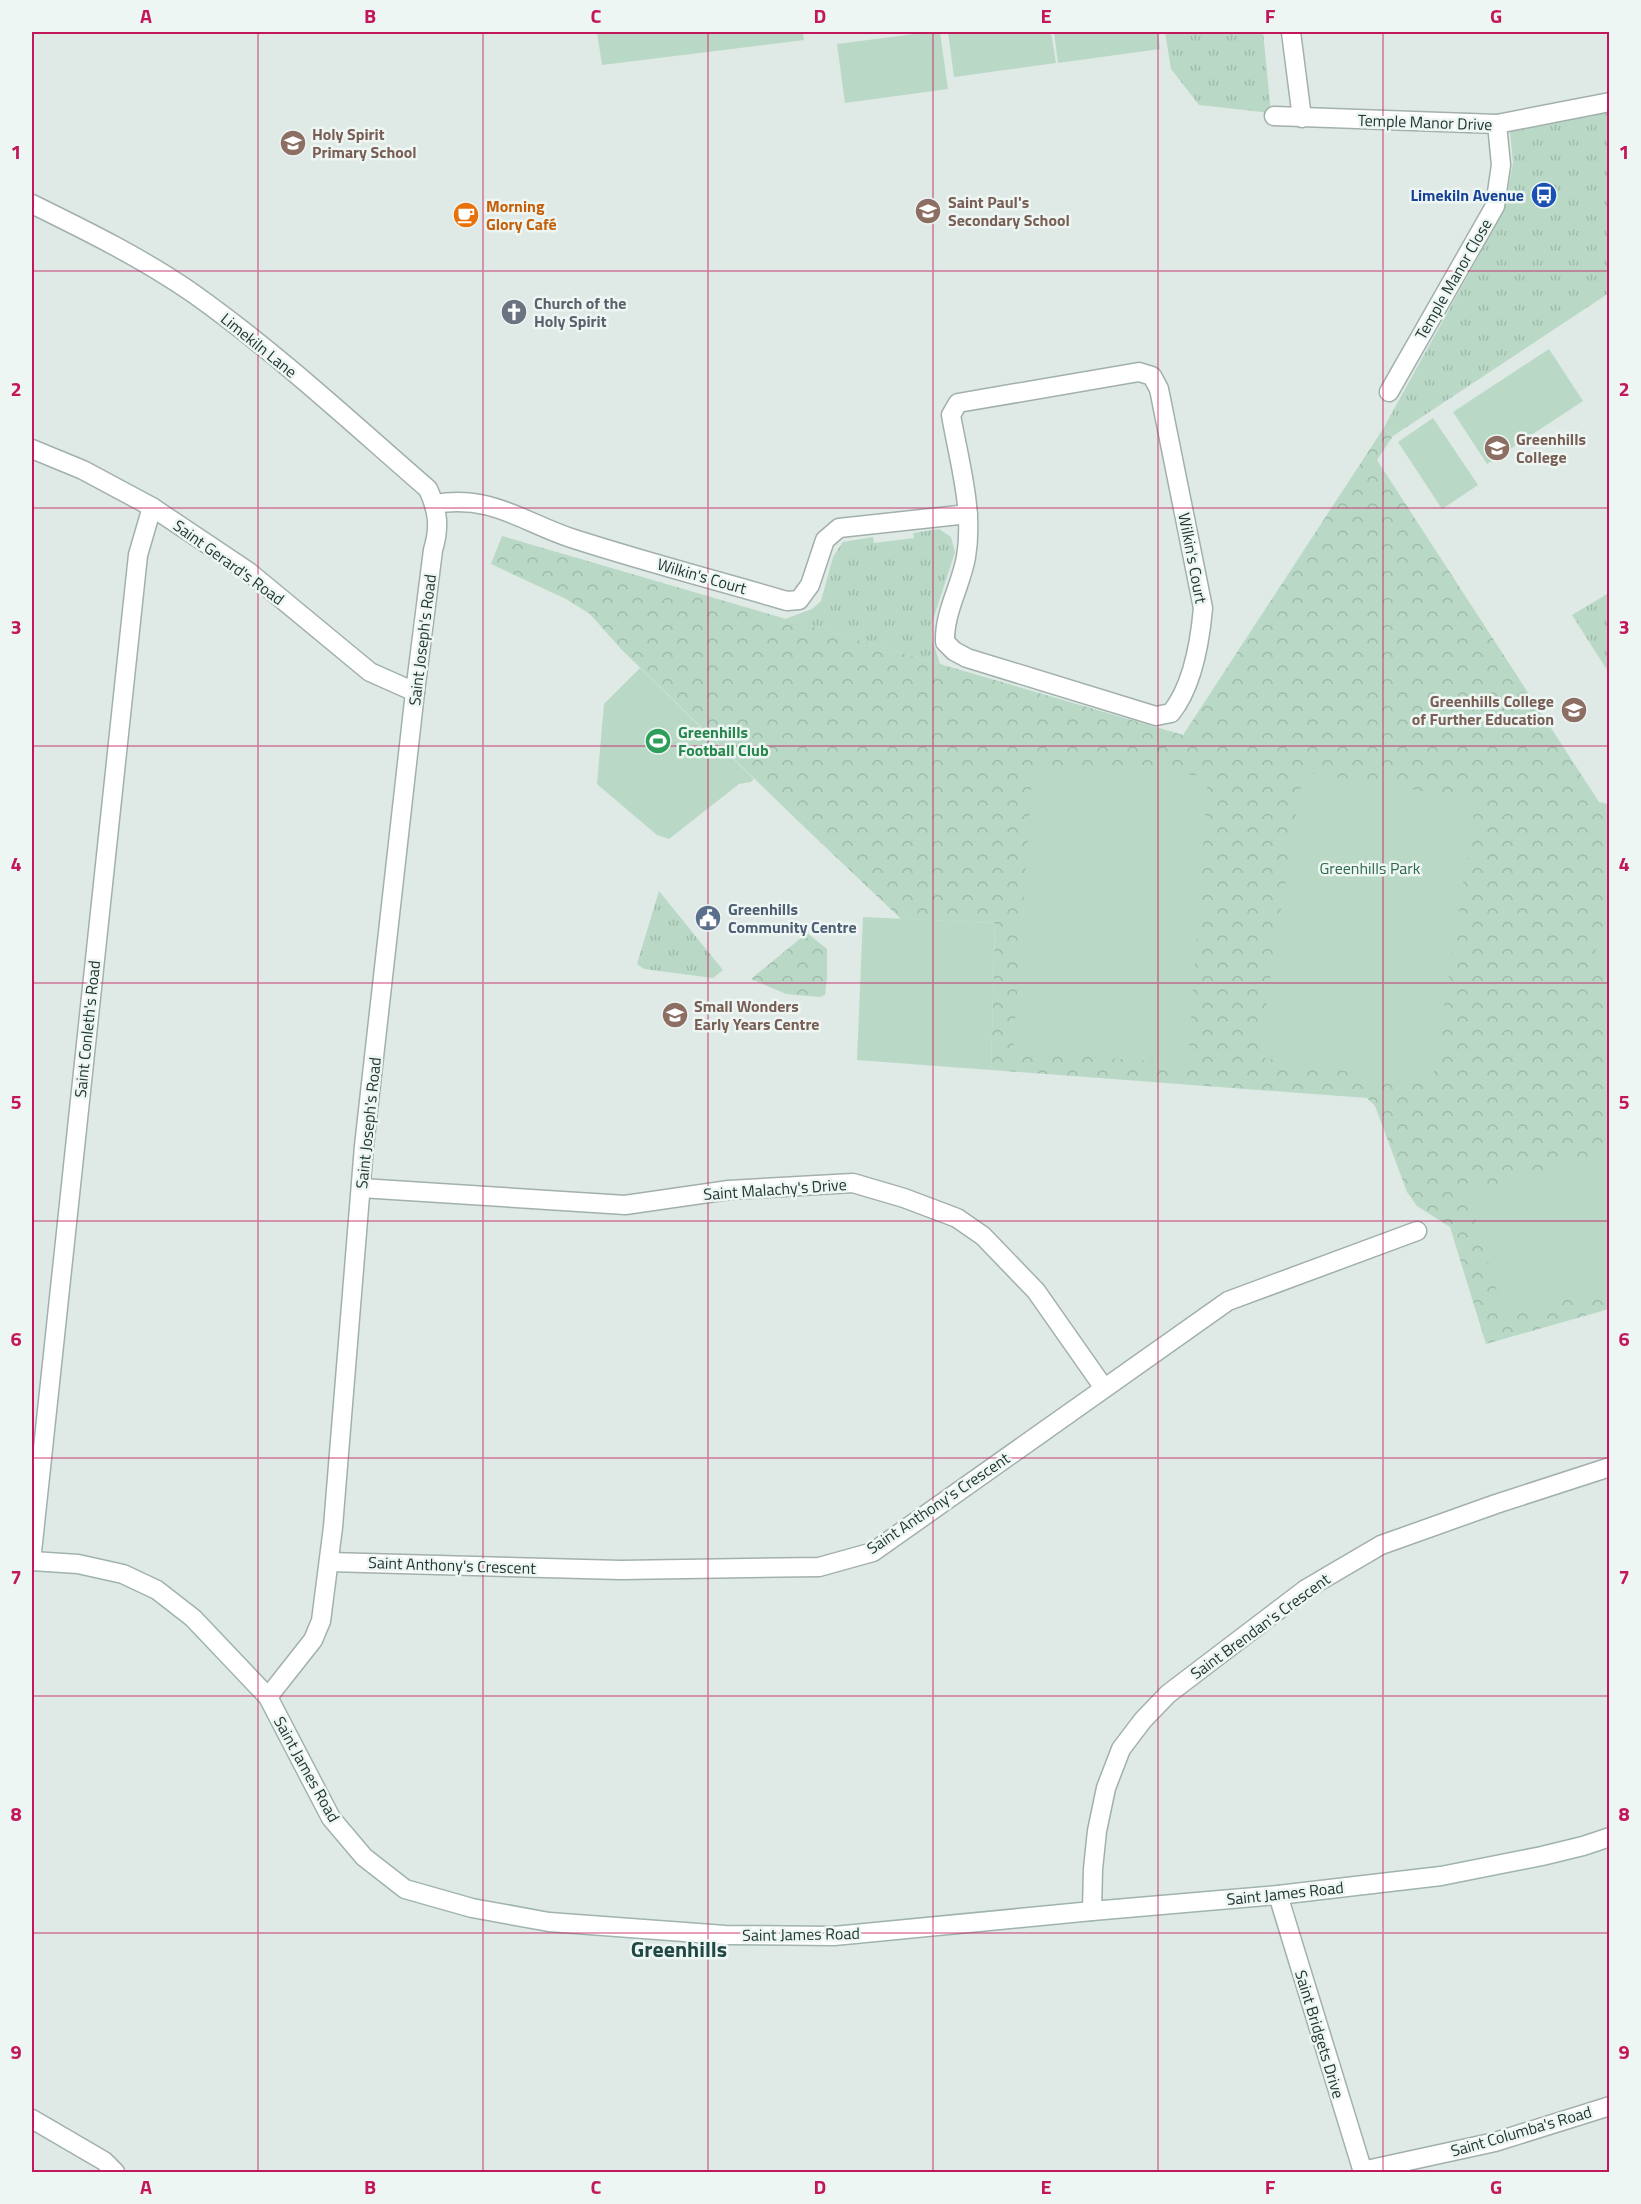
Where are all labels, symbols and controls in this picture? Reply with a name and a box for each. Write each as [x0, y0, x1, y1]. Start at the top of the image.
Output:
text: A [140, 0, 152, 31]
text: B [364, 0, 376, 31]
text: C [591, 0, 602, 31]
text: D [814, 0, 826, 31]
text: E [1040, 0, 1052, 31]
text: F [1265, 0, 1276, 31]
text: G [1490, 0, 1502, 31]
street label: Temple Manor Drive [1357, 108, 1493, 136]
place label: Holy Spirit Primary School [312, 122, 417, 164]
school or university icon: Holy Spirit Primary School [278, 128, 308, 158]
text: 1 [10, 136, 22, 167]
text: 1 [1618, 136, 1630, 167]
bus stop icon: Limekiln Avenue [1529, 180, 1559, 210]
place label: Limekiln Avenue [1410, 183, 1524, 207]
place label: Saint Paul's Secondary School [948, 190, 1070, 232]
place label: Morning Glory Café [486, 194, 557, 236]
school or university icon: Saint Paul's Secondary School [913, 196, 943, 226]
cafe icon: Morning Glory Café [451, 200, 481, 230]
street label: Temple Manor Close [1409, 214, 1497, 344]
place label: Church of the Holy Spirit [534, 291, 626, 333]
church icon: Church of the Holy Spirit [499, 297, 529, 327]
street label: Limekiln Lane [216, 307, 302, 383]
text: 2 [10, 373, 22, 404]
text: 2 [1618, 373, 1630, 404]
place label: Greenhills College [1516, 427, 1586, 469]
school or university icon: Greenhills College [1482, 433, 1512, 463]
street label: Wilkin's Court [1172, 511, 1214, 606]
street label: Saint Gerard's Road [169, 513, 289, 611]
street label: Wilkin's Court [655, 552, 750, 600]
street label: Saint Joseph's Road [402, 573, 442, 707]
text: 3 [10, 611, 22, 642]
text: 3 [1618, 611, 1630, 642]
place label: Greenhills College of Further Education [1412, 689, 1554, 731]
school or university icon: Greenhills College of Further Education [1559, 695, 1589, 725]
place label: Greenhills Football Club [678, 720, 769, 762]
sports icon: Greenhills Football Club [643, 726, 673, 756]
text: 4 [10, 848, 22, 879]
text: 4 [1618, 848, 1630, 879]
park label: Greenhills Park [1319, 856, 1421, 880]
place label: Greenhills Community Centre [728, 897, 857, 939]
public building icon: Greenhills Community Centre [693, 903, 723, 933]
street label: Saint Conleth's Road [68, 959, 106, 1099]
place label: Small Wonders Early Years Centre [694, 994, 820, 1036]
school or university icon: Small Wonders Early Years Centre [660, 1000, 690, 1030]
street label: Saint Joseph's Road [349, 1056, 387, 1190]
text: 5 [10, 1086, 22, 1117]
text: 5 [1618, 1086, 1630, 1117]
street label: Saint Malachy's Drive [703, 1172, 847, 1206]
text: 6 [10, 1323, 22, 1354]
text: 6 [1618, 1323, 1630, 1354]
street label: Saint Anthony's Crescent [862, 1446, 1015, 1560]
street label: Saint Anthony's Crescent [368, 1550, 537, 1580]
text: 7 [10, 1561, 22, 1592]
text: 7 [1618, 1561, 1630, 1592]
street label: Saint Brendan's Crescent [1185, 1567, 1335, 1685]
street label: Saint James Road [268, 1712, 346, 1826]
text: 8 [10, 1798, 22, 1829]
text: 8 [1618, 1798, 1630, 1829]
street label: Saint James Road [1225, 1875, 1345, 1911]
street label: Saint James Road [742, 1921, 860, 1947]
district label: Greenhills [631, 1932, 727, 1966]
street label: Saint Bridgets Drive [1289, 1967, 1351, 2101]
text: 9 [10, 2036, 22, 2067]
text: 9 [1618, 2036, 1630, 2067]
street label: Saint Columba's Road [1448, 2099, 1594, 2163]
text: A [140, 2171, 152, 2202]
text: B [364, 2171, 376, 2202]
text: C [591, 2171, 602, 2202]
text: D [814, 2171, 826, 2202]
text: E [1040, 2171, 1052, 2202]
text: F [1265, 2171, 1276, 2202]
text: G [1490, 2171, 1502, 2202]

